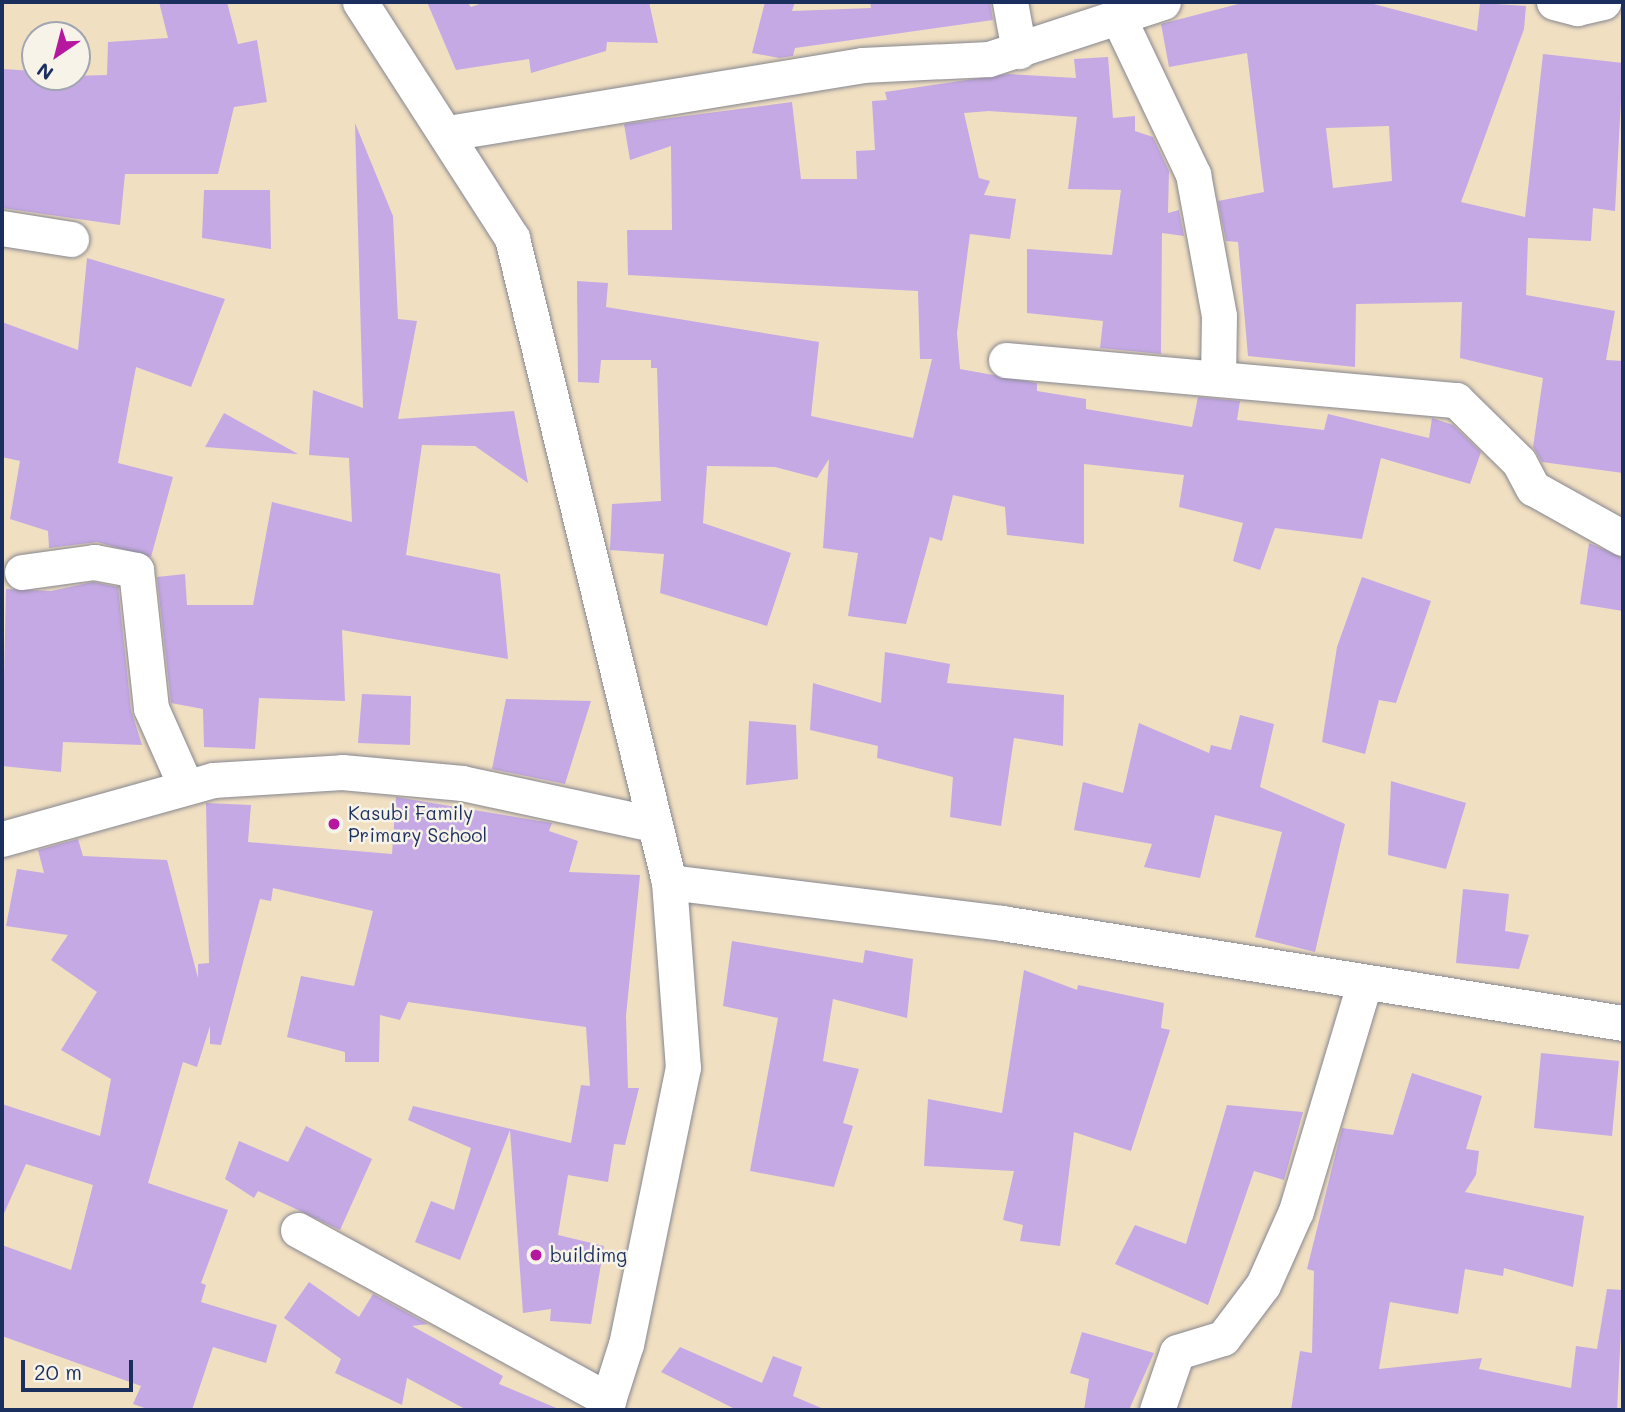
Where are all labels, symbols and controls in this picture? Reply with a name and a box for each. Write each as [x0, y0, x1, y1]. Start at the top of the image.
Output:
north arrow [21, 21, 91, 91]
text: N [32, 58, 58, 86]
place label: Kasubi Family Primary School [348, 802, 487, 846]
marker: Kasubi Family Primary School [326, 816, 342, 832]
place label: buildimg [550, 1244, 627, 1266]
marker: buildimg [528, 1247, 544, 1263]
scale bar [24, 1346, 136, 1390]
text: 20 m [34, 1358, 82, 1385]

